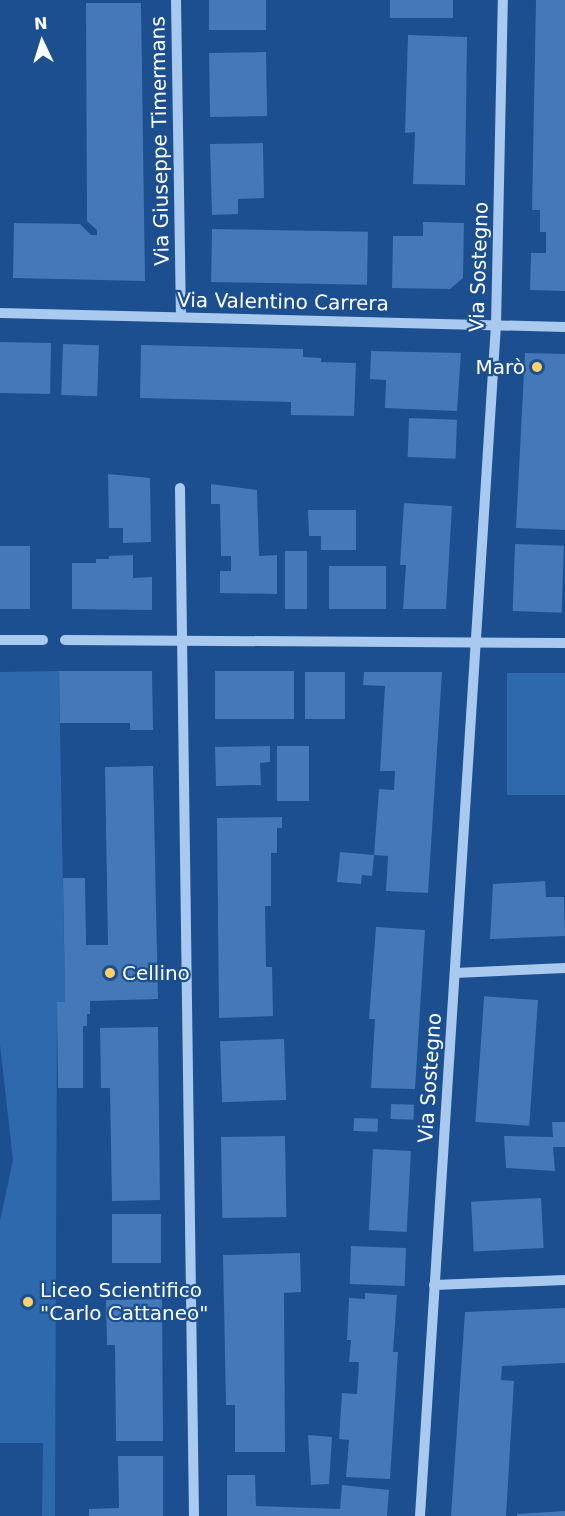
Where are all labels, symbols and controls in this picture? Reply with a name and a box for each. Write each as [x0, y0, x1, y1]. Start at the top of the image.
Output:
north arrow [12, 12, 72, 72]
text: N [33, 14, 48, 33]
street label: Via Giuseppe Timermans [146, 16, 174, 266]
street label: Via Sostegno [465, 201, 493, 333]
street label: Via Valentino Carrera [177, 288, 389, 316]
place label: Marò [475, 355, 525, 379]
marker: Marò [530, 360, 544, 374]
place label: Cellino [122, 961, 190, 985]
marker: Cellino [103, 966, 117, 980]
street label: Via Sostegno [413, 1012, 447, 1144]
place label: Liceo Scientifico "Carlo Cattaneo" [40, 1278, 208, 1325]
marker: Liceo Scientifico "Carlo Cattaneo" [21, 1295, 35, 1309]

